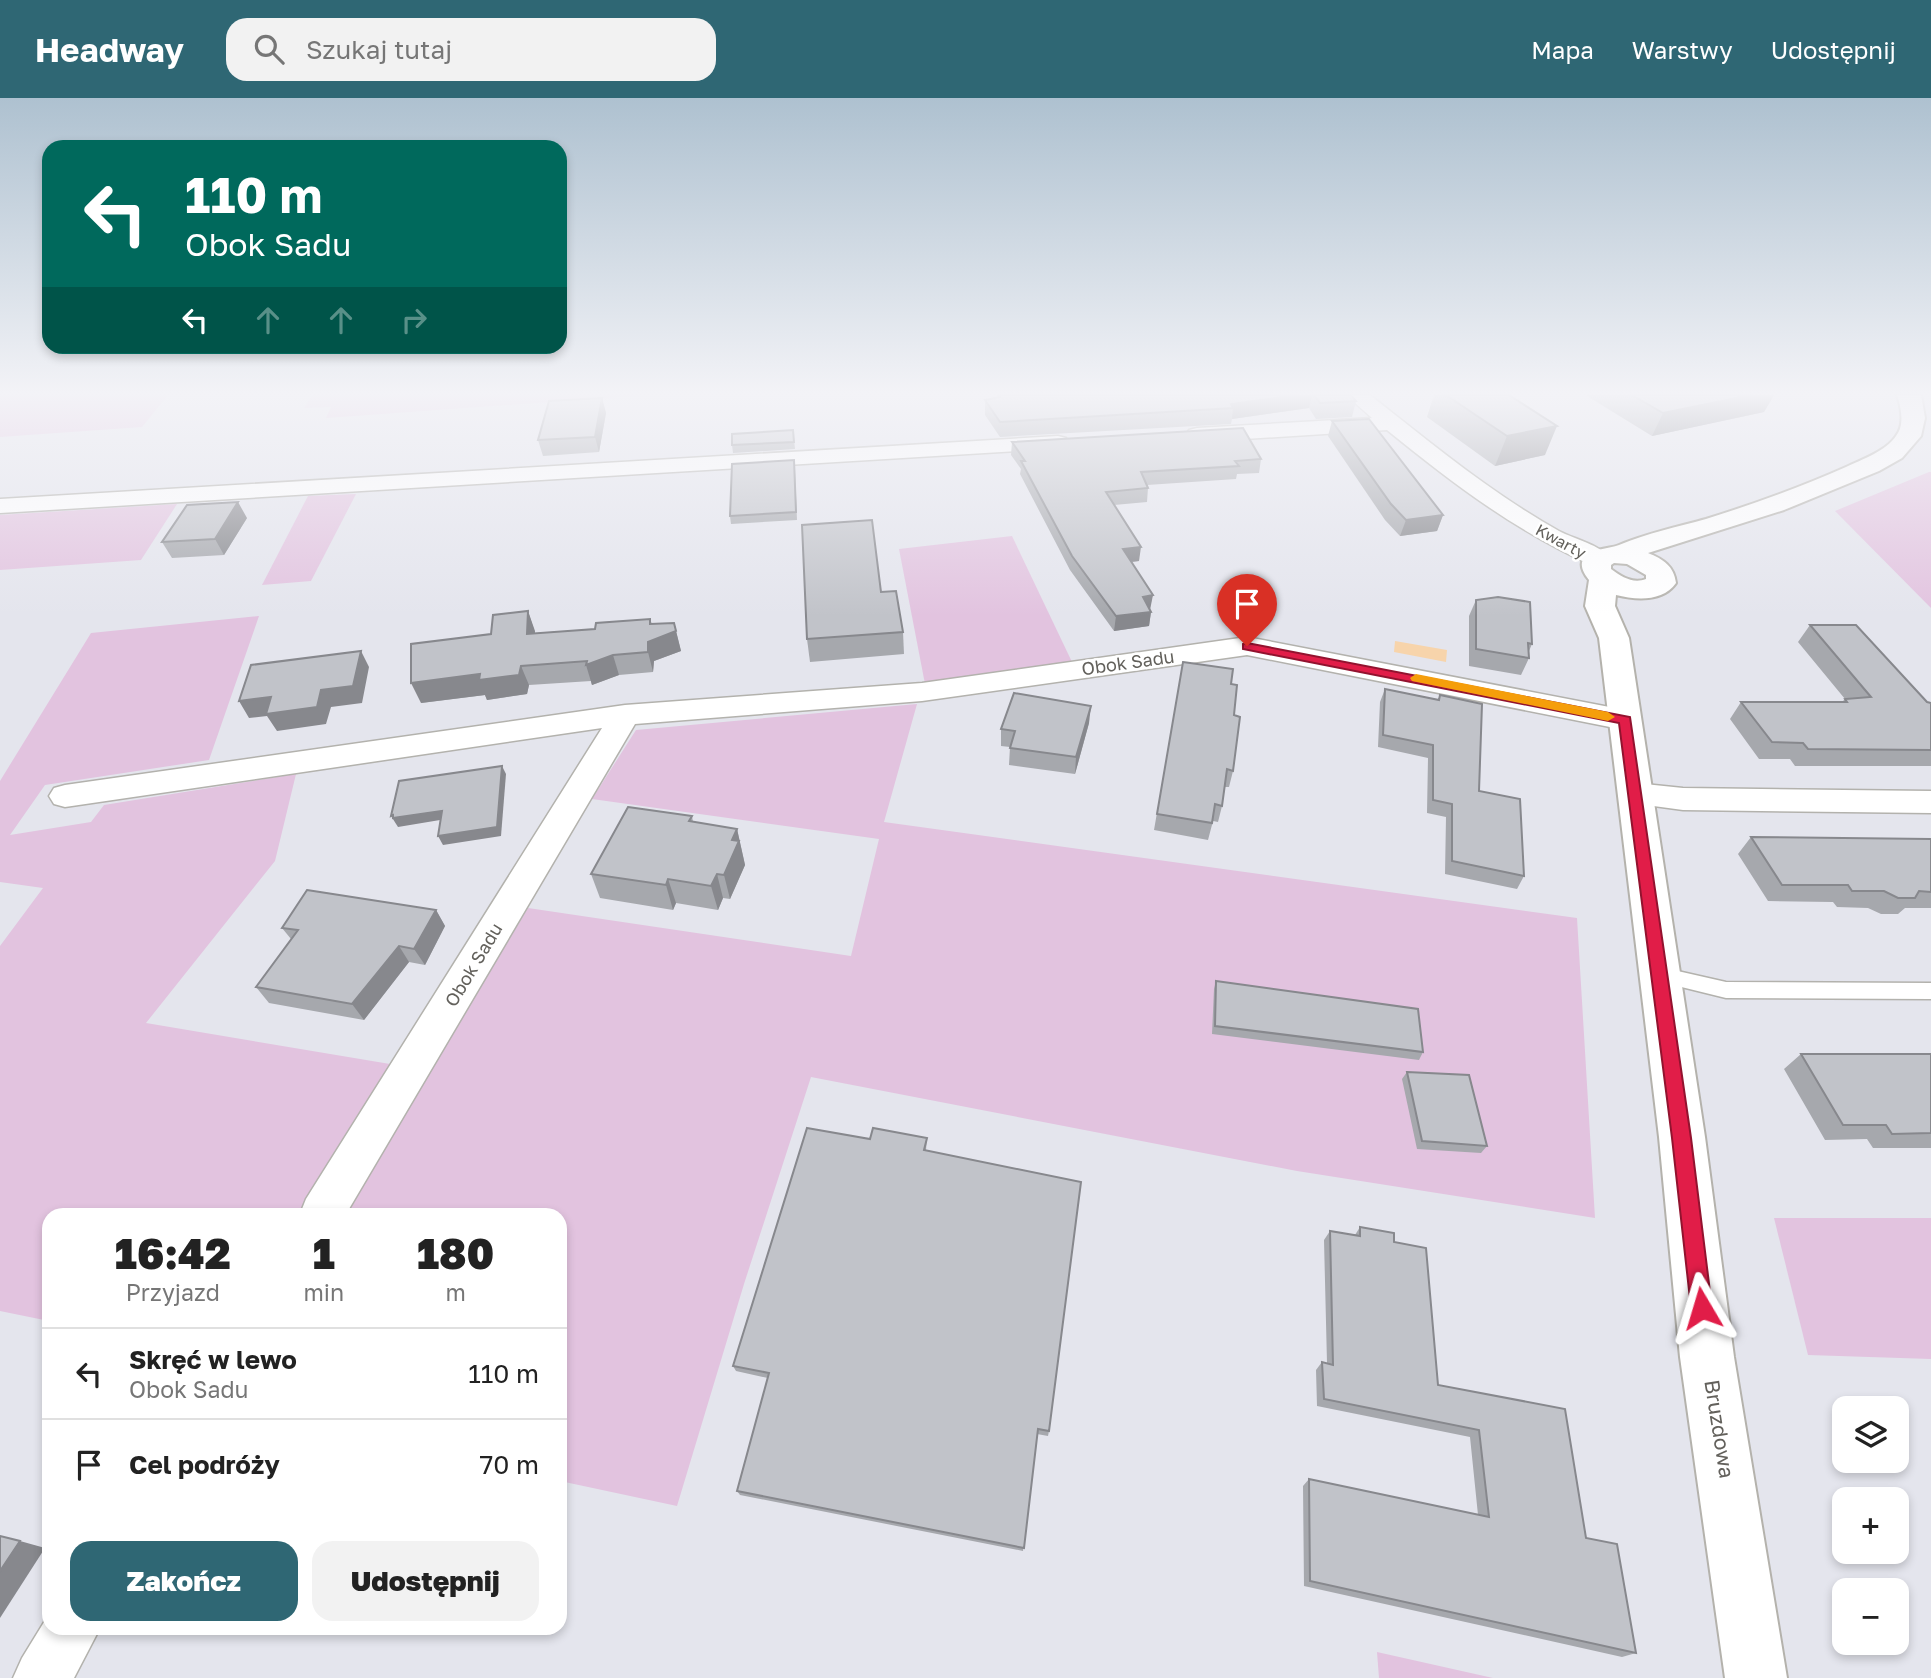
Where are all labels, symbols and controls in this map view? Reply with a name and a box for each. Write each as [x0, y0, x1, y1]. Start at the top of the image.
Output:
search box [226, 18, 716, 81]
text: Headway [35, 30, 184, 69]
icon: search [250, 30, 288, 68]
text: Szukaj tutaj [306, 34, 452, 65]
text: Mapa [1531, 35, 1594, 64]
text: Warstwy [1632, 35, 1733, 64]
text: Udostępnij [1771, 35, 1896, 64]
text: 110 m [185, 165, 322, 224]
icon: left [70, 168, 161, 259]
text: Obok Sadu [185, 225, 351, 263]
icon: left [176, 301, 214, 339]
icon: ahead [249, 301, 287, 339]
icon: ahead [322, 301, 360, 339]
icon: right [395, 301, 433, 339]
street label: Kwarty [1532, 519, 1590, 563]
pin [1217, 574, 1277, 646]
icon: arrive [1228, 585, 1266, 623]
street label: Obok Sadu [1080, 645, 1176, 679]
street label: Obok Sadu [440, 919, 507, 1010]
text: 16:42 [115, 1228, 231, 1278]
text: 1 [313, 1228, 335, 1278]
text: 180 [417, 1228, 494, 1278]
position arrow [1665, 1271, 1739, 1345]
text: Przyjazd [126, 1278, 220, 1306]
text: min [303, 1278, 344, 1306]
text: m [445, 1278, 466, 1306]
text: Skręć w lewo [129, 1344, 297, 1375]
icon: left [70, 1355, 108, 1393]
text: 110 m [468, 1358, 539, 1389]
text: Obok Sadu [129, 1375, 249, 1403]
street label: Bruzdowa [1699, 1378, 1741, 1480]
map controls [1832, 1396, 1909, 1655]
button: layers [1832, 1396, 1909, 1473]
icon: arrive [70, 1446, 108, 1484]
text: Cel podróży [129, 1449, 280, 1480]
text: 70 m [480, 1449, 539, 1480]
button: + [1832, 1487, 1909, 1564]
button: Zakończ [70, 1541, 298, 1621]
button: Udostępnij [312, 1541, 539, 1621]
button: − [1832, 1578, 1909, 1655]

